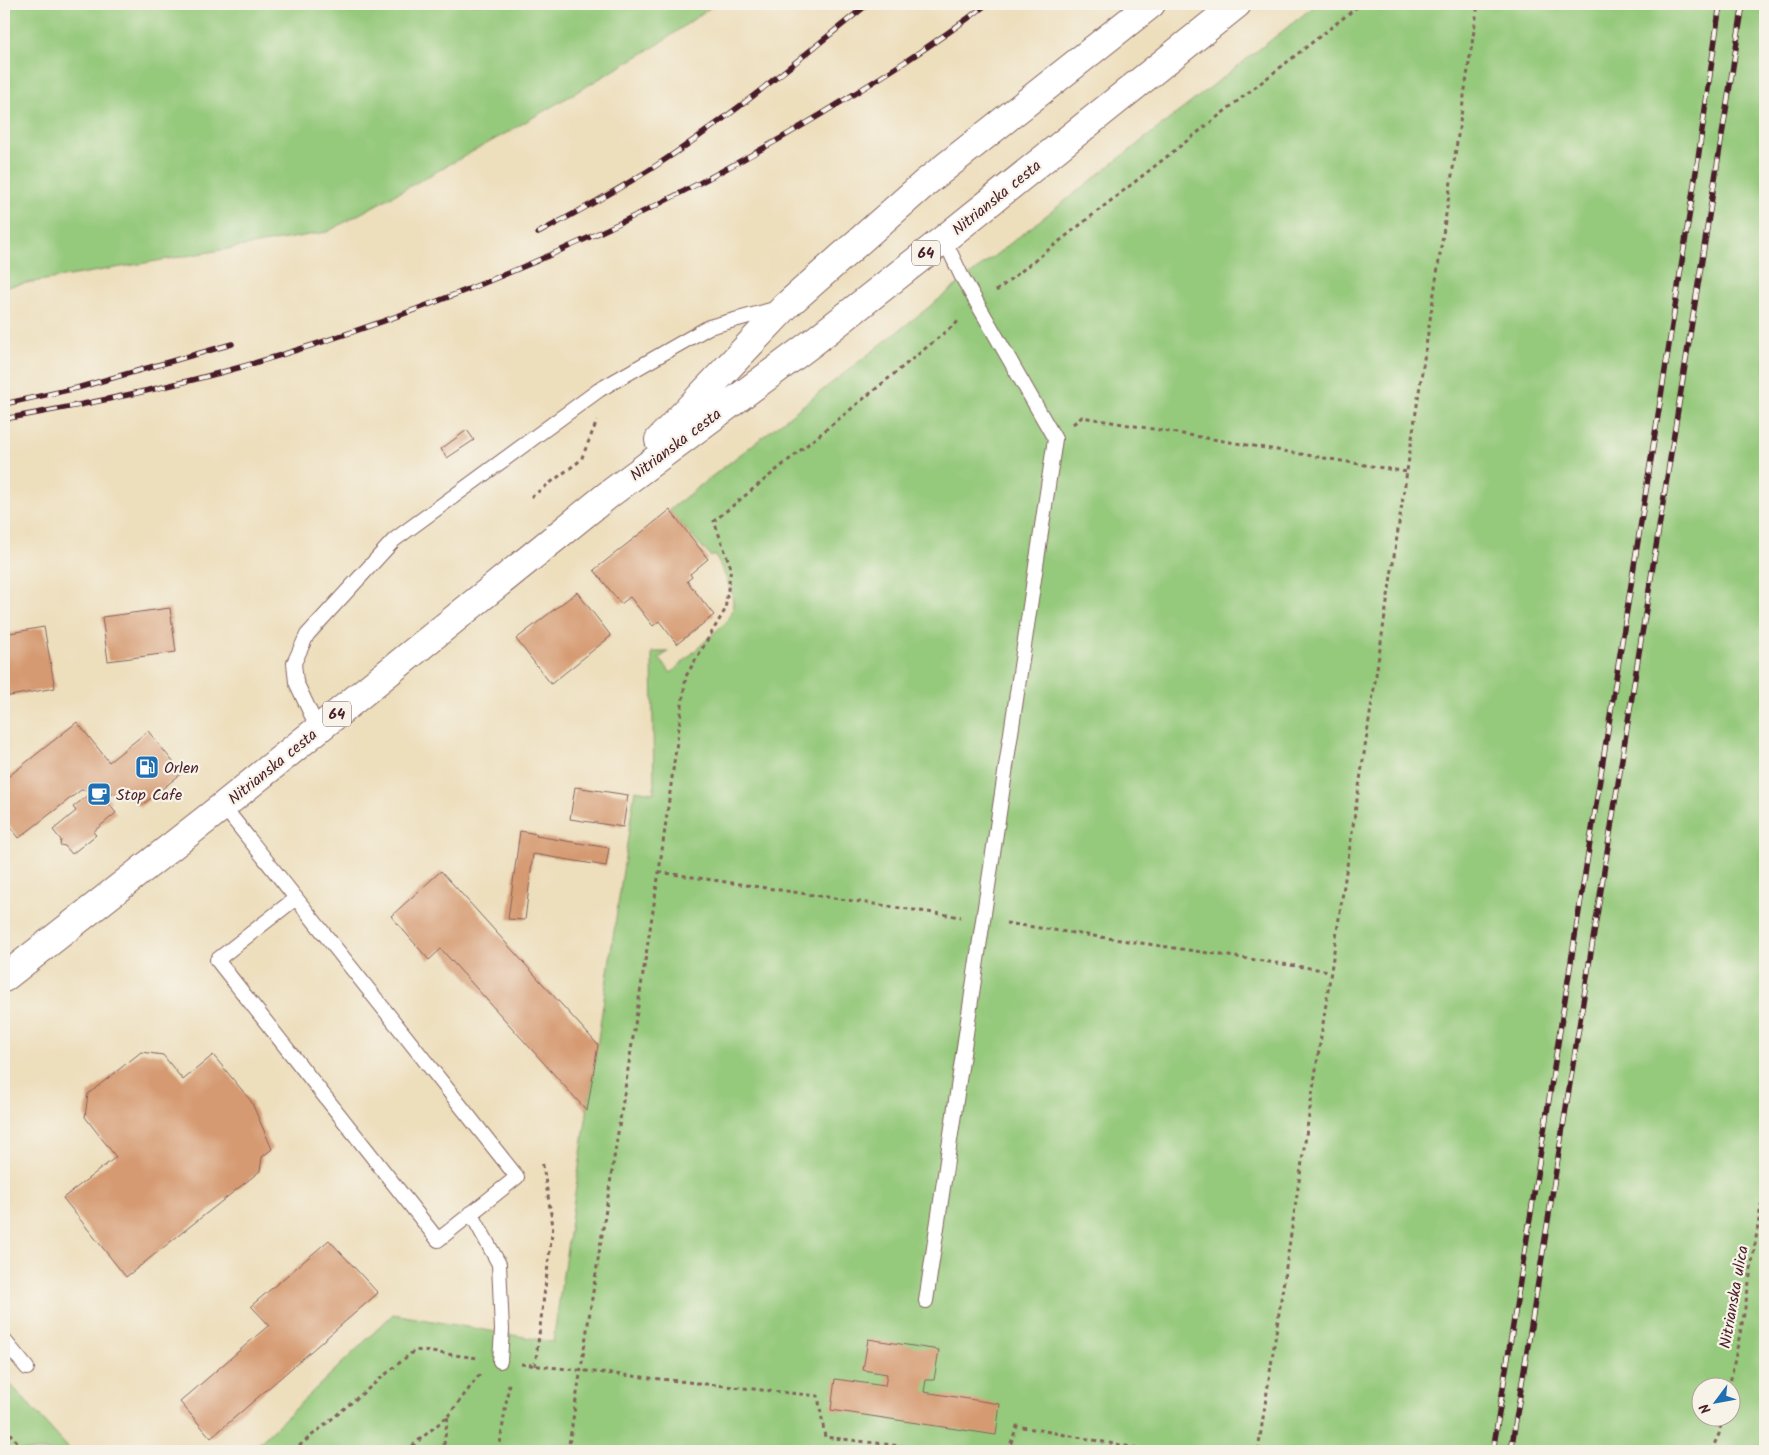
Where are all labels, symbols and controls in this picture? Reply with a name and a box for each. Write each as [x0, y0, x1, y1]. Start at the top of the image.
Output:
street label: Nitrianska cesta [947, 154, 1047, 242]
road number: 64 [912, 240, 940, 266]
street label: Nitrianska cesta [625, 402, 727, 488]
road number: 64 [323, 702, 351, 726]
street label: Nitrianska cesta [223, 723, 323, 811]
fuel station icon: Orlen [134, 754, 160, 780]
place label: Orlen [164, 756, 199, 781]
cafe icon: Stop Cafe [86, 781, 112, 807]
place label: Stop Cafe [116, 783, 182, 808]
street label: Nitrianska ulica [1713, 1244, 1756, 1351]
north arrow [1692, 1378, 1742, 1428]
text: N [1694, 1399, 1717, 1418]

